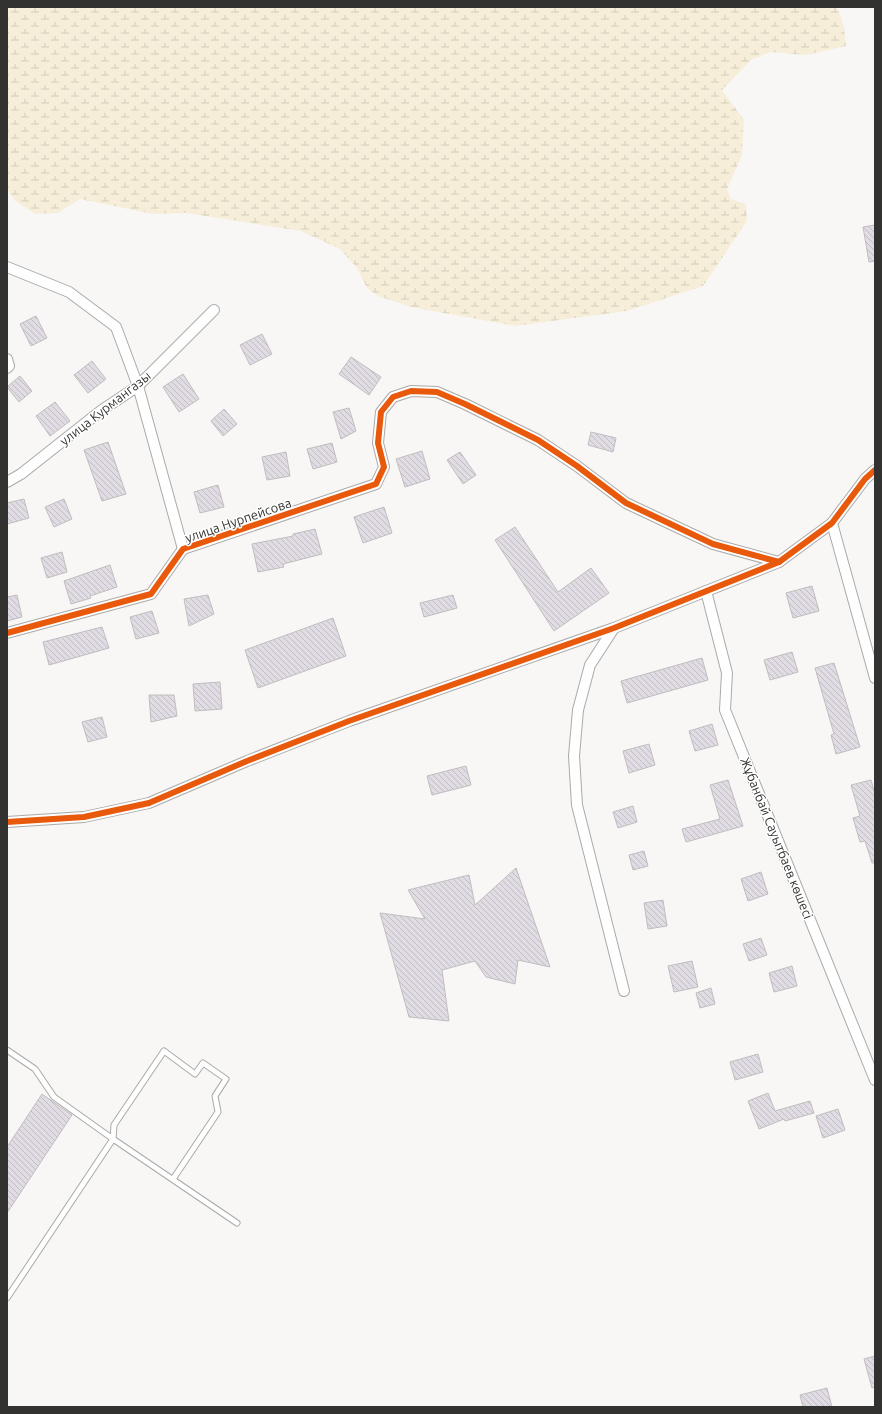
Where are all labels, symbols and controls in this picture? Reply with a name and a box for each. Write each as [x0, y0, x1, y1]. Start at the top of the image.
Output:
street label: улица Курмангазы [57, 368, 153, 448]
street label: улица Нурпейсова [183, 495, 293, 545]
street label: Жұбанбай Сауытбаев көшесі [738, 755, 816, 921]

